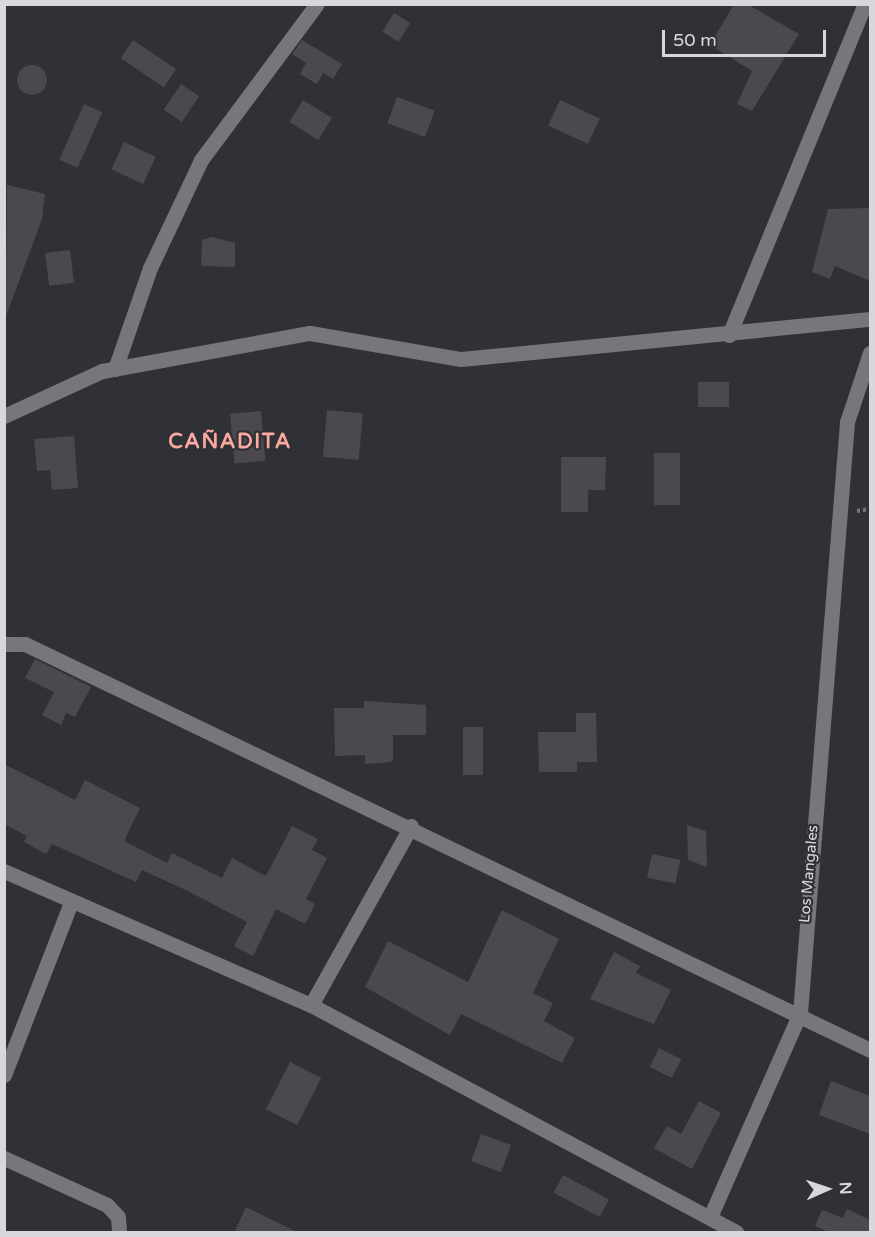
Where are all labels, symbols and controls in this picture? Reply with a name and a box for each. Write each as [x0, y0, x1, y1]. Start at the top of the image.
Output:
scale bar [665, 18, 828, 56]
text: 50 m [673, 29, 717, 51]
district label: CAÑADITA [168, 429, 292, 455]
street label: Los Mangales [796, 824, 822, 924]
north arrow [797, 1159, 857, 1219]
text: N [835, 1181, 855, 1195]

